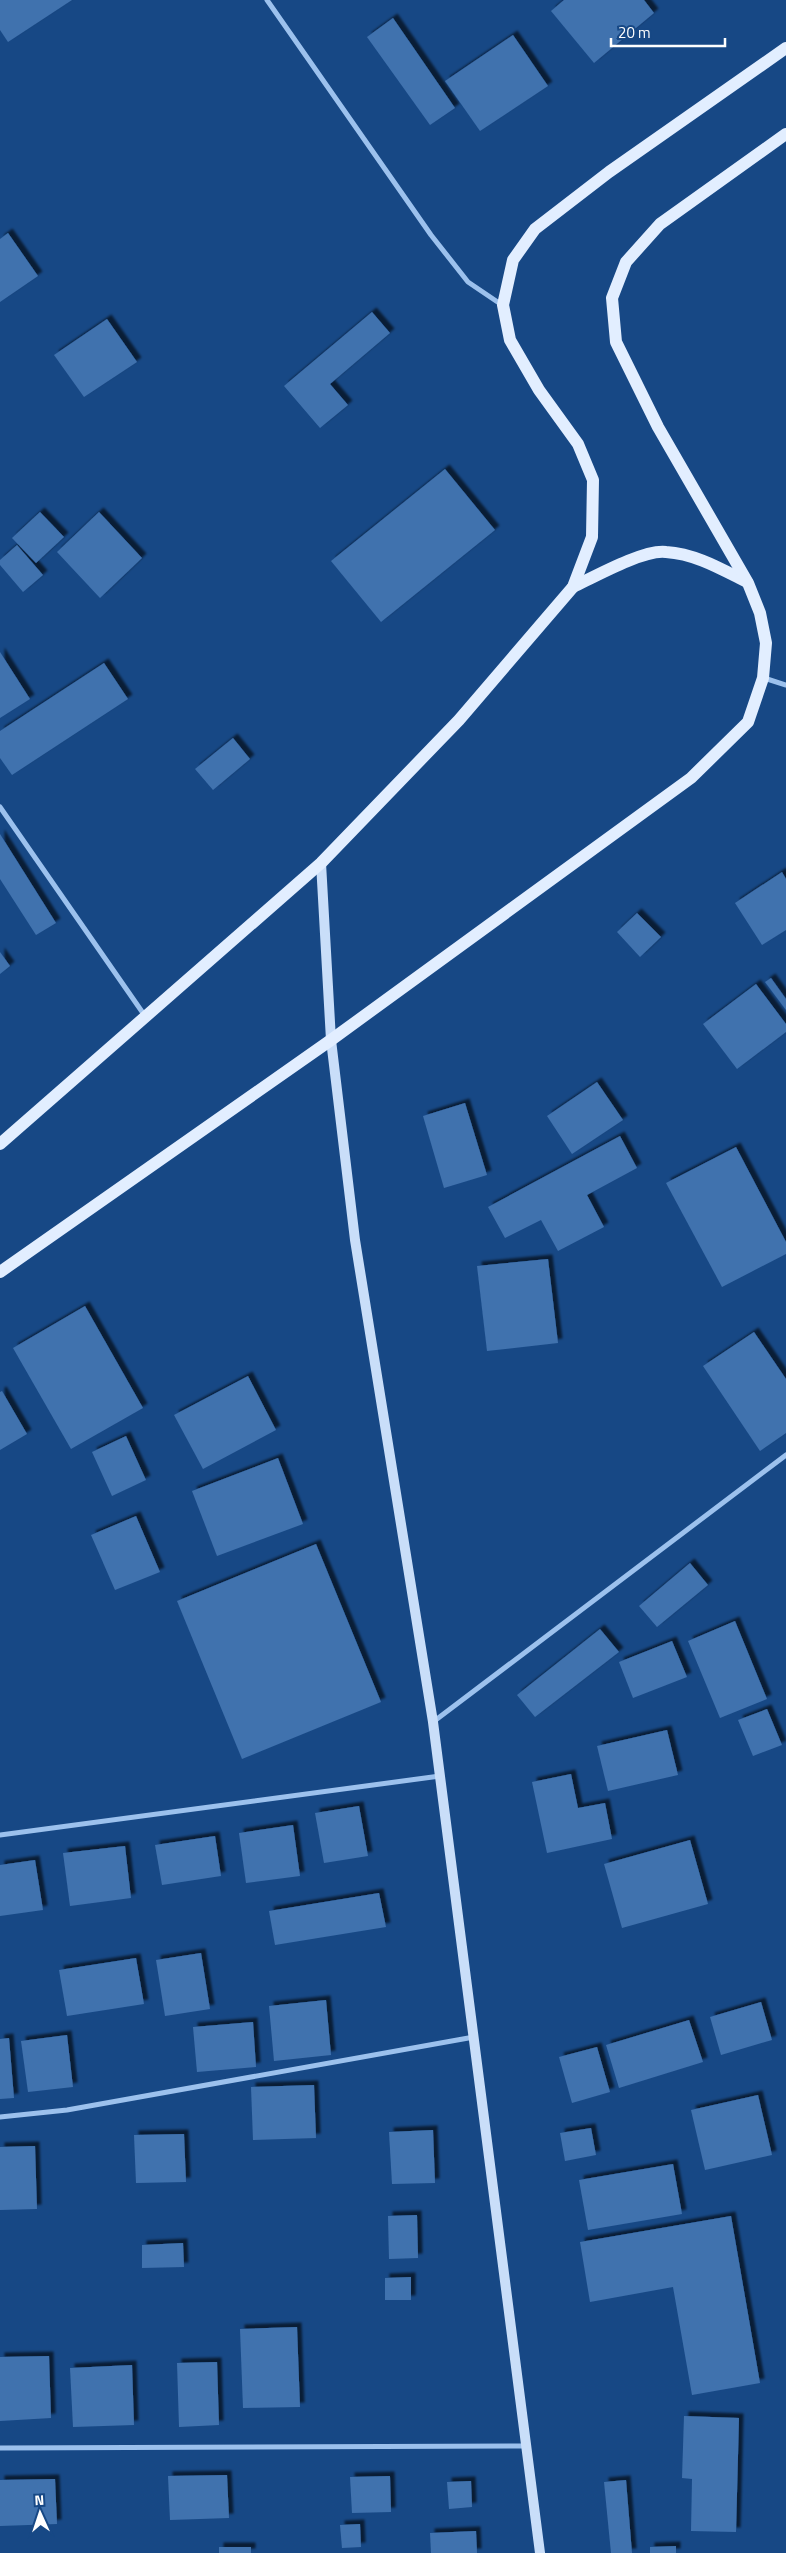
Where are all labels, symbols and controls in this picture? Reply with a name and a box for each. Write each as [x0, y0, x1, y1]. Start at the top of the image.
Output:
scale bar [611, 15, 725, 47]
text: 20 m [618, 21, 651, 44]
north arrow [15, 2488, 65, 2538]
text: N [34, 2489, 45, 2510]

